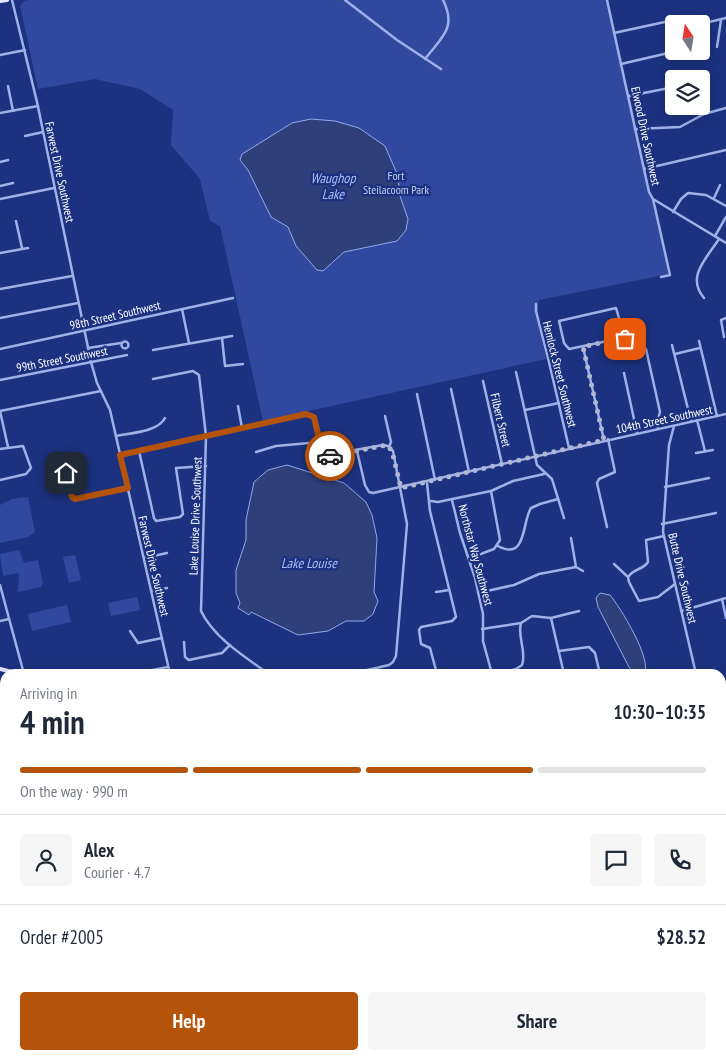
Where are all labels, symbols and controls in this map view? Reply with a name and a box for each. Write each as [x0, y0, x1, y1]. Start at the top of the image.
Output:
north arrow [665, 15, 710, 60]
map controls [665, 15, 710, 115]
button: layers [665, 70, 710, 115]
street label: Elwood Drive Southwest [628, 85, 664, 188]
street label: Farwest Drive Southwest [42, 120, 78, 224]
park label: Fort Steilacoom Park [363, 168, 429, 197]
water label: Waughop Lake [311, 169, 356, 203]
street label: 98th Street Southwest [68, 297, 163, 333]
pin [604, 318, 646, 360]
street label: Hemlock Street Southwest [540, 319, 581, 429]
icon: bag [611, 325, 639, 353]
street label: 99th Street Southwest [15, 343, 110, 375]
street label: Filbert Street [488, 392, 515, 449]
street label: 104th Street Southwest [614, 401, 714, 437]
courier [305, 431, 355, 481]
icon: car [316, 442, 344, 470]
pin [45, 452, 87, 494]
street label: Lake Louise Drive Southwest [185, 456, 205, 575]
icon: home [52, 459, 80, 487]
street label: Northstar Way Southwest [455, 503, 497, 608]
street label: Farwest Drive Southwest [135, 514, 173, 618]
street label: Butte Drive Southwest [665, 531, 701, 625]
water label: Lake Louise [281, 554, 338, 572]
text: Arriving in [20, 683, 77, 703]
text: 10:30–10:35 [613, 700, 706, 724]
text: 4 min [20, 701, 85, 743]
text: On the way · 990 m [20, 781, 128, 801]
button: person [20, 834, 72, 886]
button: chat [590, 834, 642, 886]
button: phone [654, 834, 706, 886]
text: Alex [84, 838, 114, 862]
text: Courier · 4.7 [84, 862, 151, 882]
text: Order #2005 [20, 925, 104, 949]
text: $28.52 [657, 925, 706, 949]
button: Help [20, 992, 358, 1050]
button: Share [368, 992, 706, 1050]

